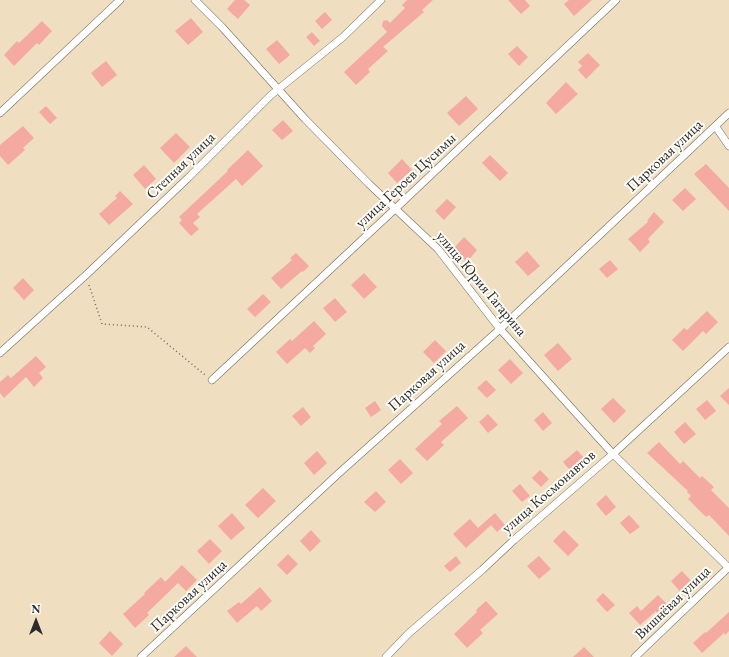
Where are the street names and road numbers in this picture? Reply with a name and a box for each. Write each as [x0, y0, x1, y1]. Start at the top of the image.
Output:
street label: Парковая улица [623, 116, 707, 196]
street label: Степная улица [143, 129, 219, 203]
street label: улица Героев Цусимы [352, 130, 460, 232]
street label: улица Юрия Гагарина [432, 228, 530, 340]
street label: Парковая улица [385, 337, 469, 415]
street label: улица Космонавтов [499, 446, 599, 538]
street label: Парковая улица [147, 556, 231, 636]
street label: Вишнёвая улица [632, 563, 714, 643]

